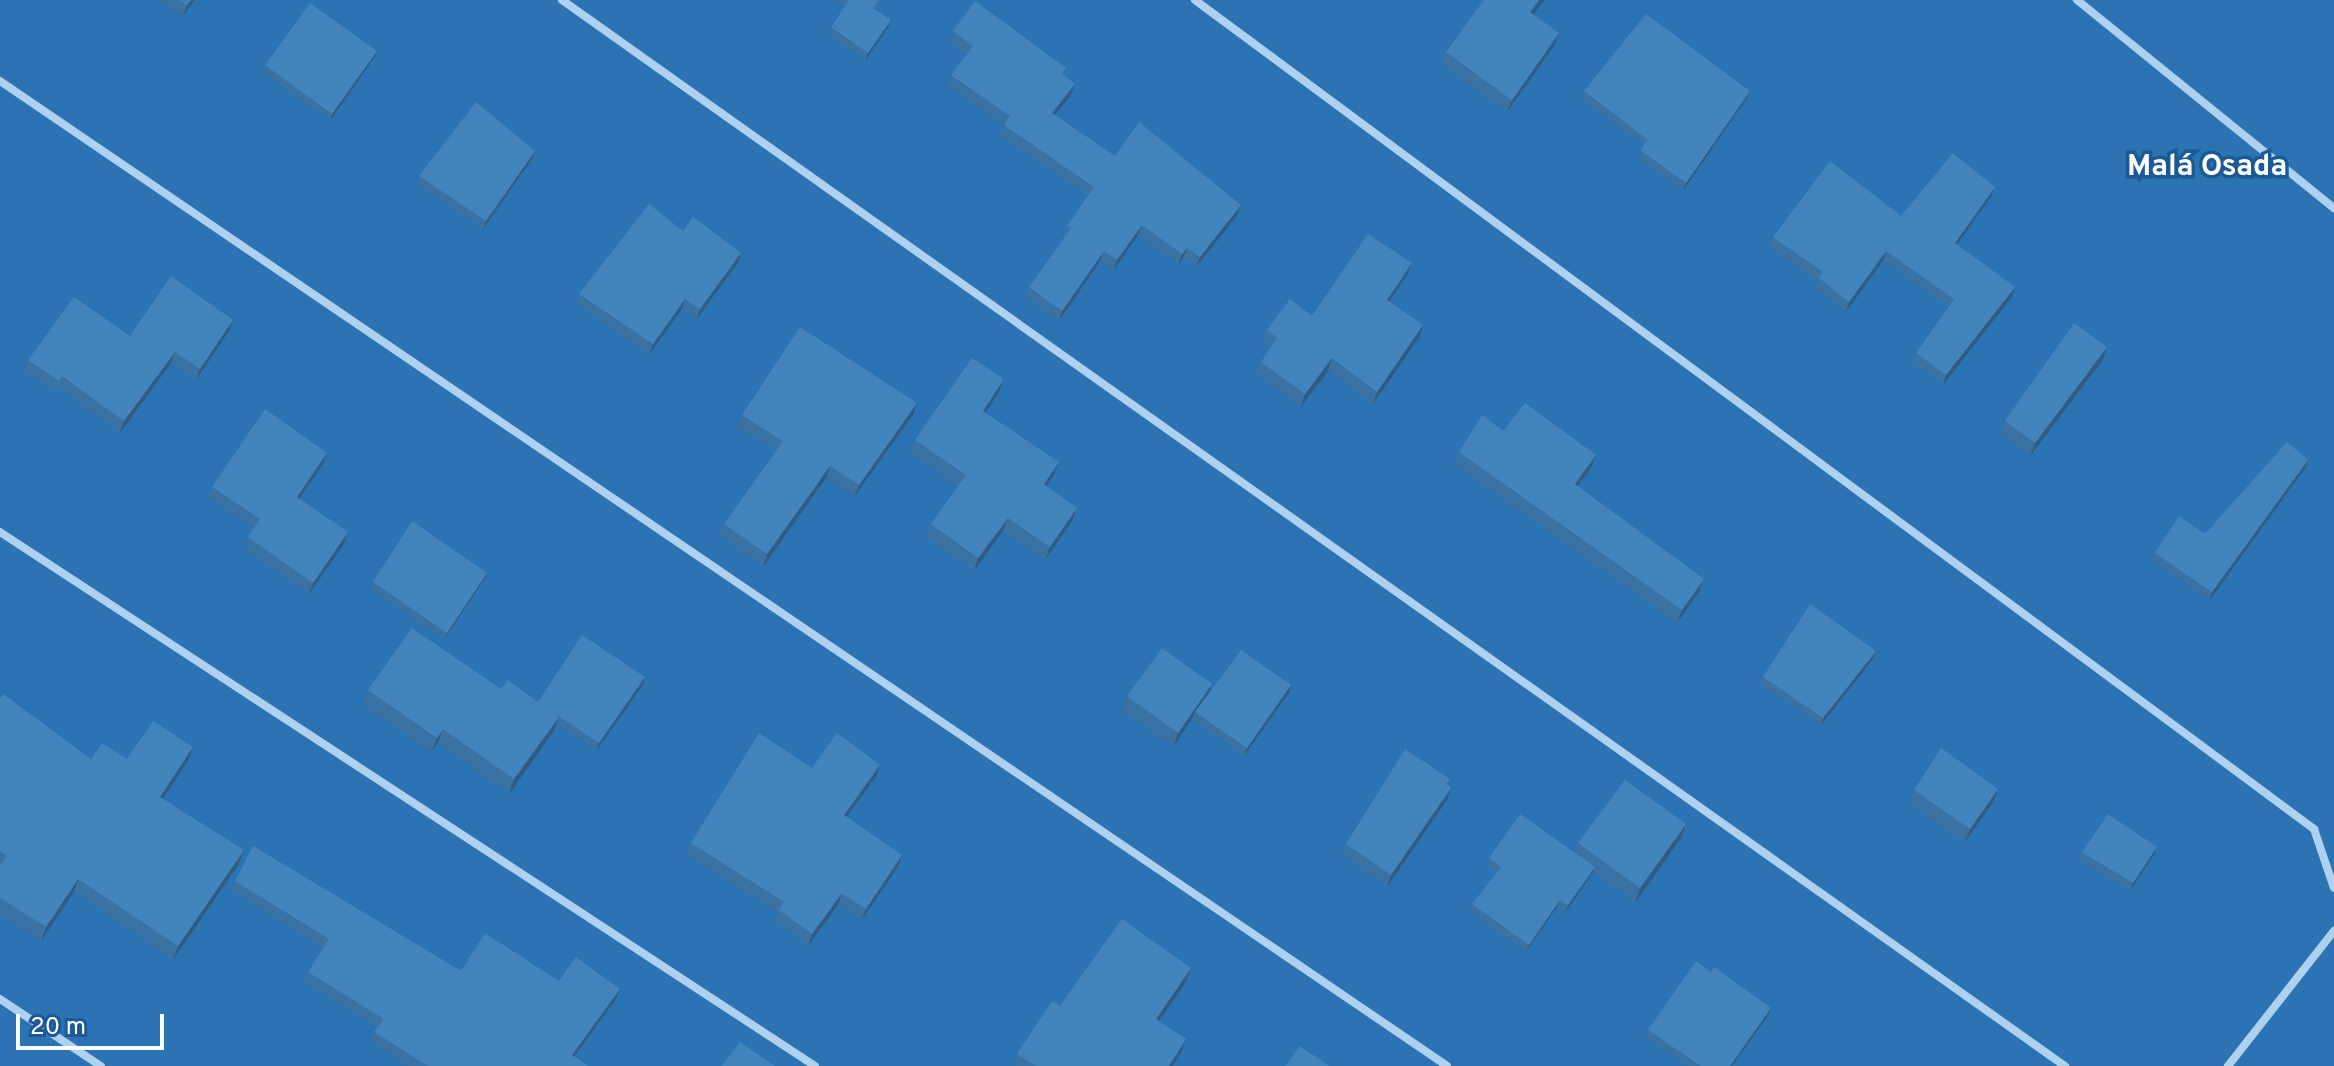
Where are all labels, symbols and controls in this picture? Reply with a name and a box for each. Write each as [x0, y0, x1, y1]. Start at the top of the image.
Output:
district label: Malá Osada [2127, 150, 2287, 186]
scale bar [20, 998, 168, 1048]
text: 20 m [30, 1013, 86, 1043]

